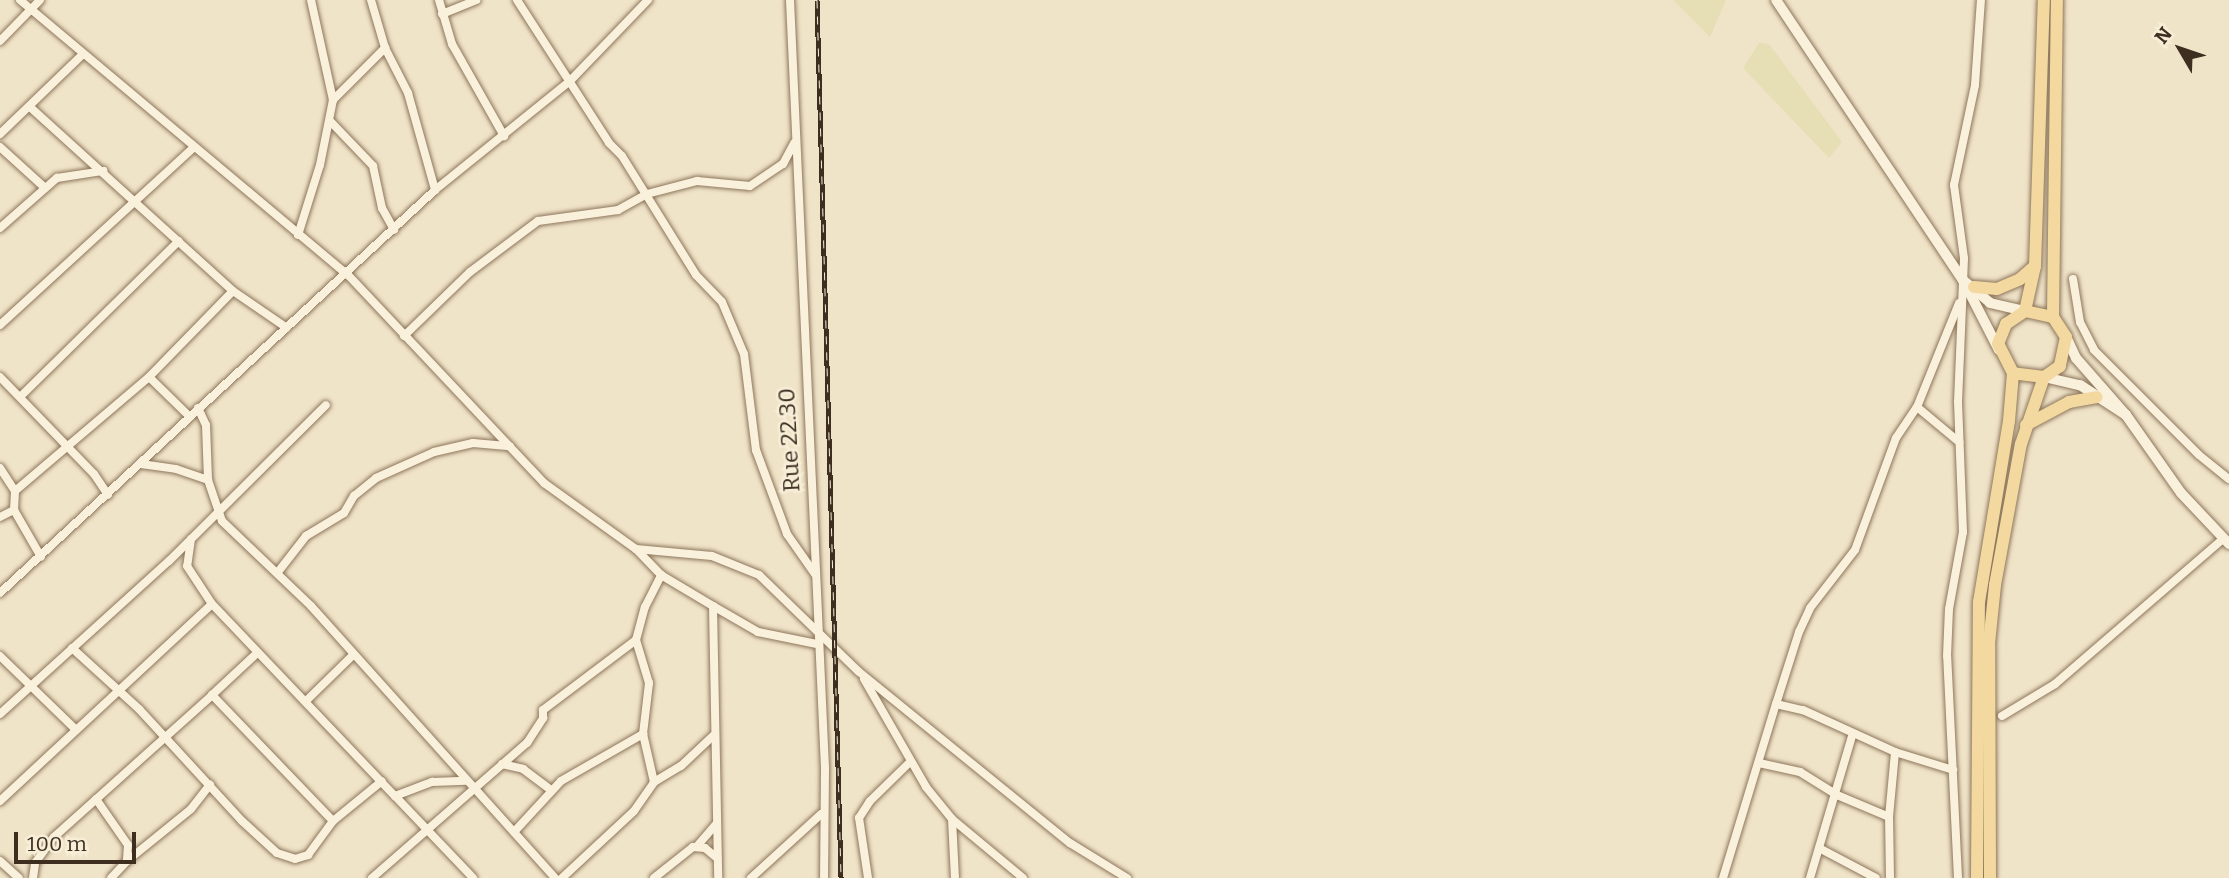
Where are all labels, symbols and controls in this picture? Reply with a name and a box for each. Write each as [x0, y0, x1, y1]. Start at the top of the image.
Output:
north arrow [2145, 14, 2215, 84]
text: N [2150, 23, 2177, 48]
street label: Rue 22.30 [772, 387, 806, 493]
scale bar [18, 818, 140, 862]
text: 100 m [27, 831, 87, 857]

